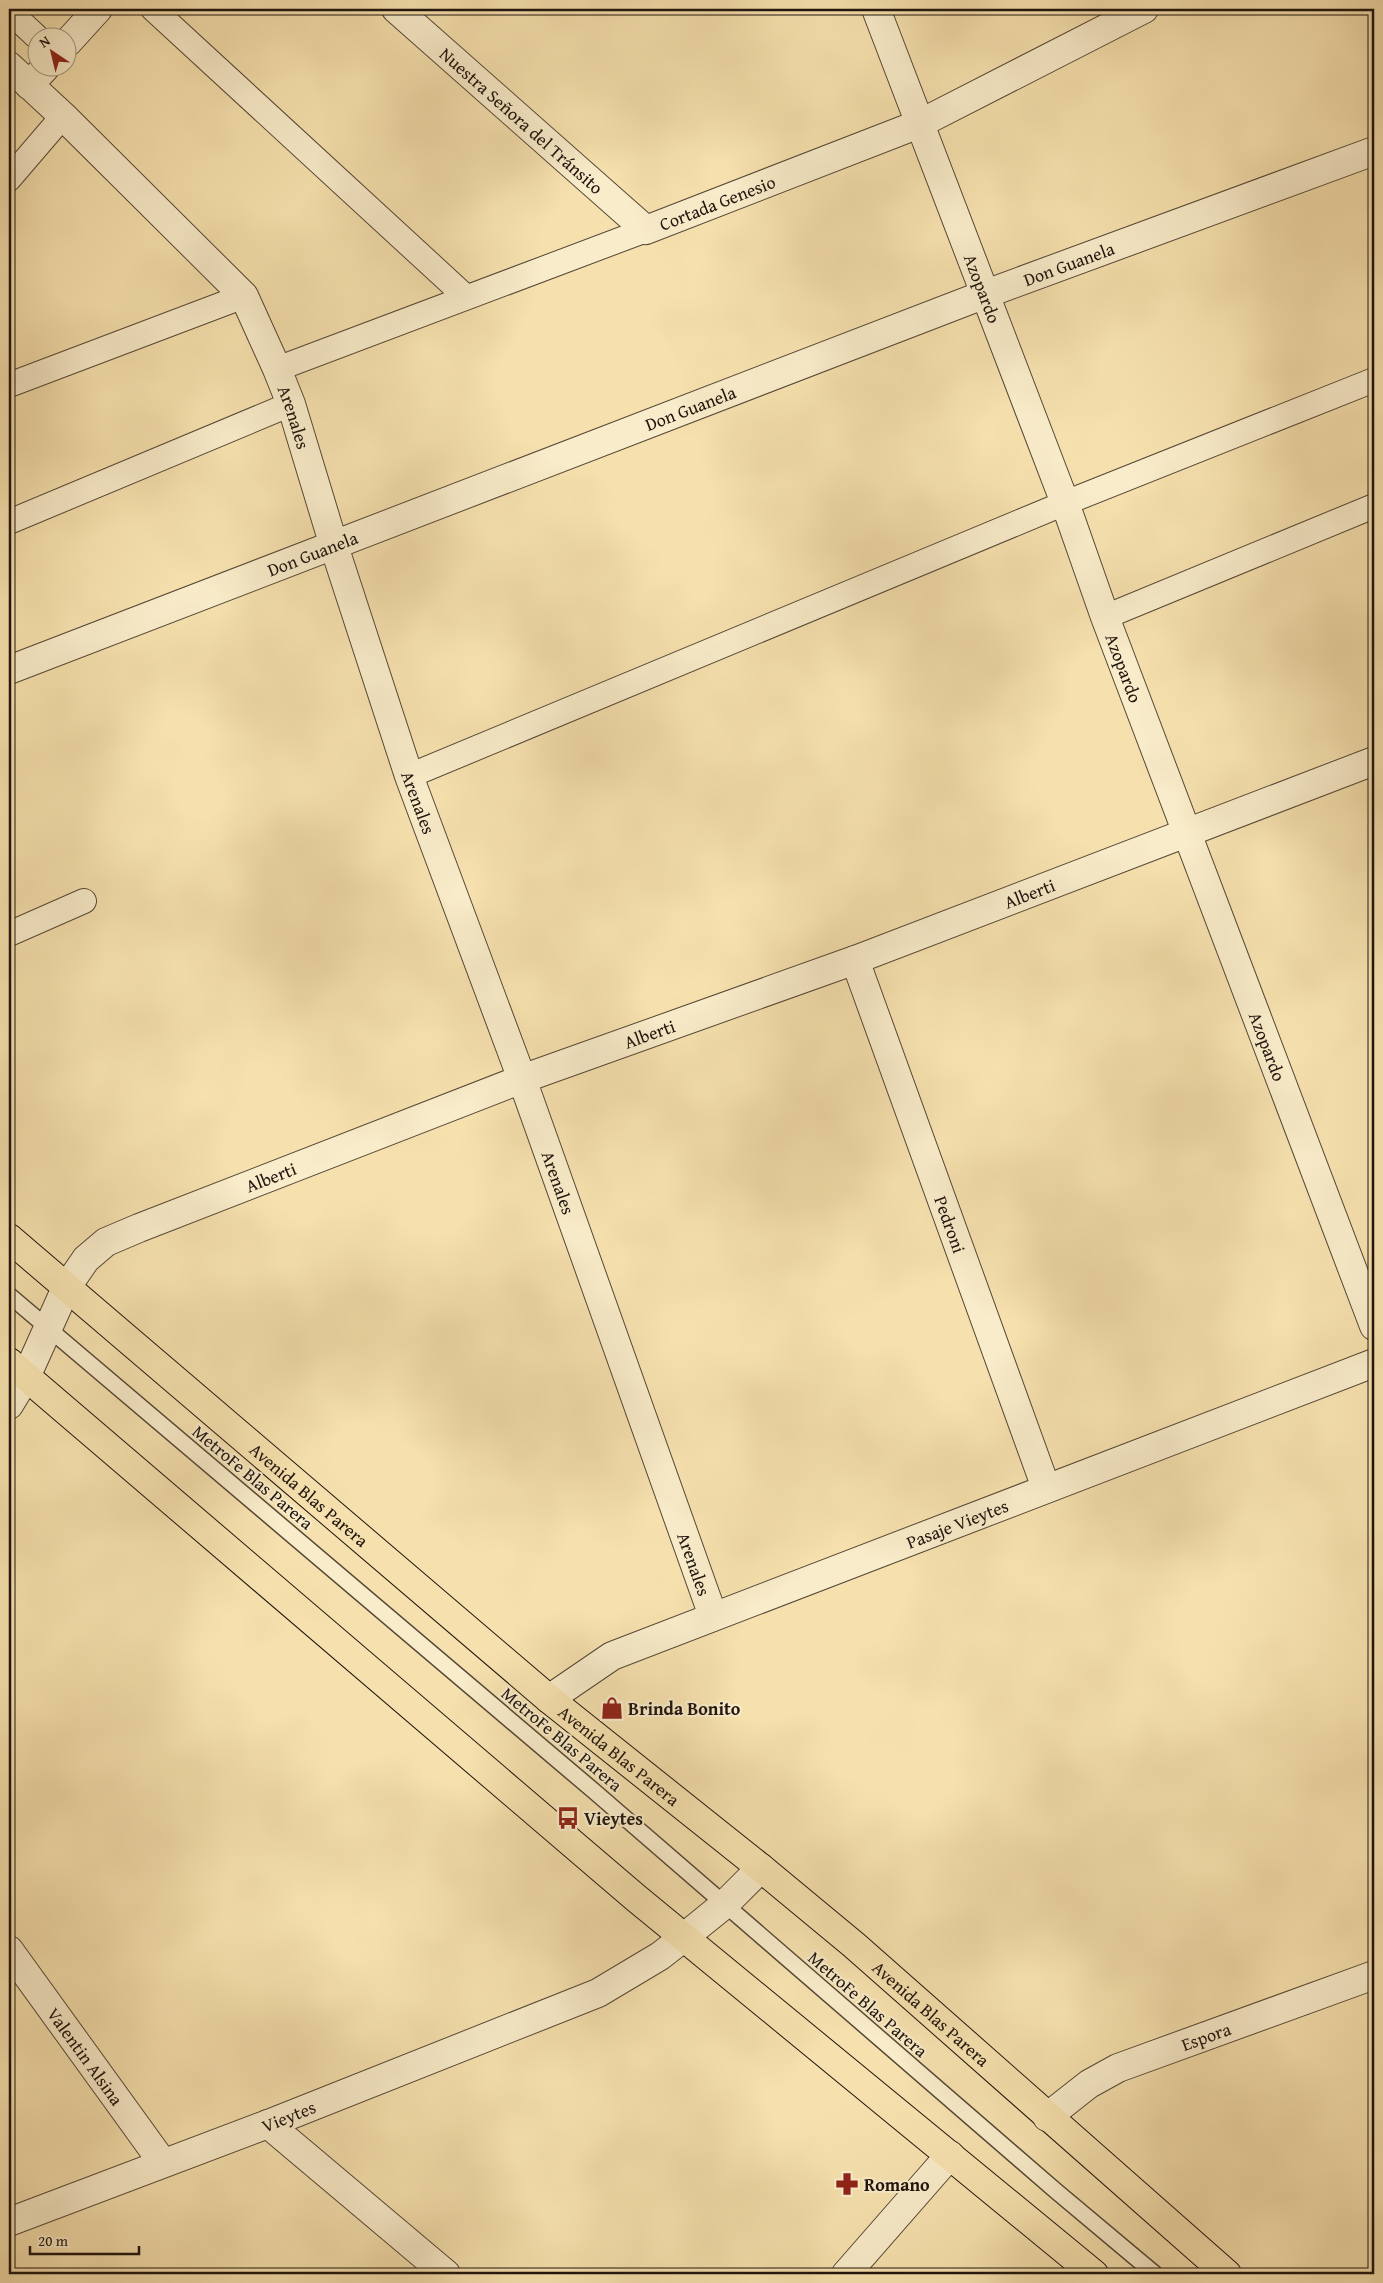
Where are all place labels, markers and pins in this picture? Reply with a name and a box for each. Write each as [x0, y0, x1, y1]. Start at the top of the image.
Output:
shop icon: Brinda Bonito [599, 1695, 625, 1721]
place label: Brinda Bonito [628, 1695, 741, 1722]
bus stop icon: Vieytes [555, 1805, 581, 1831]
place label: Vieytes [584, 1805, 643, 1832]
pharmacy icon: Romano [834, 2171, 860, 2197]
place label: Romano [864, 2171, 930, 2198]

